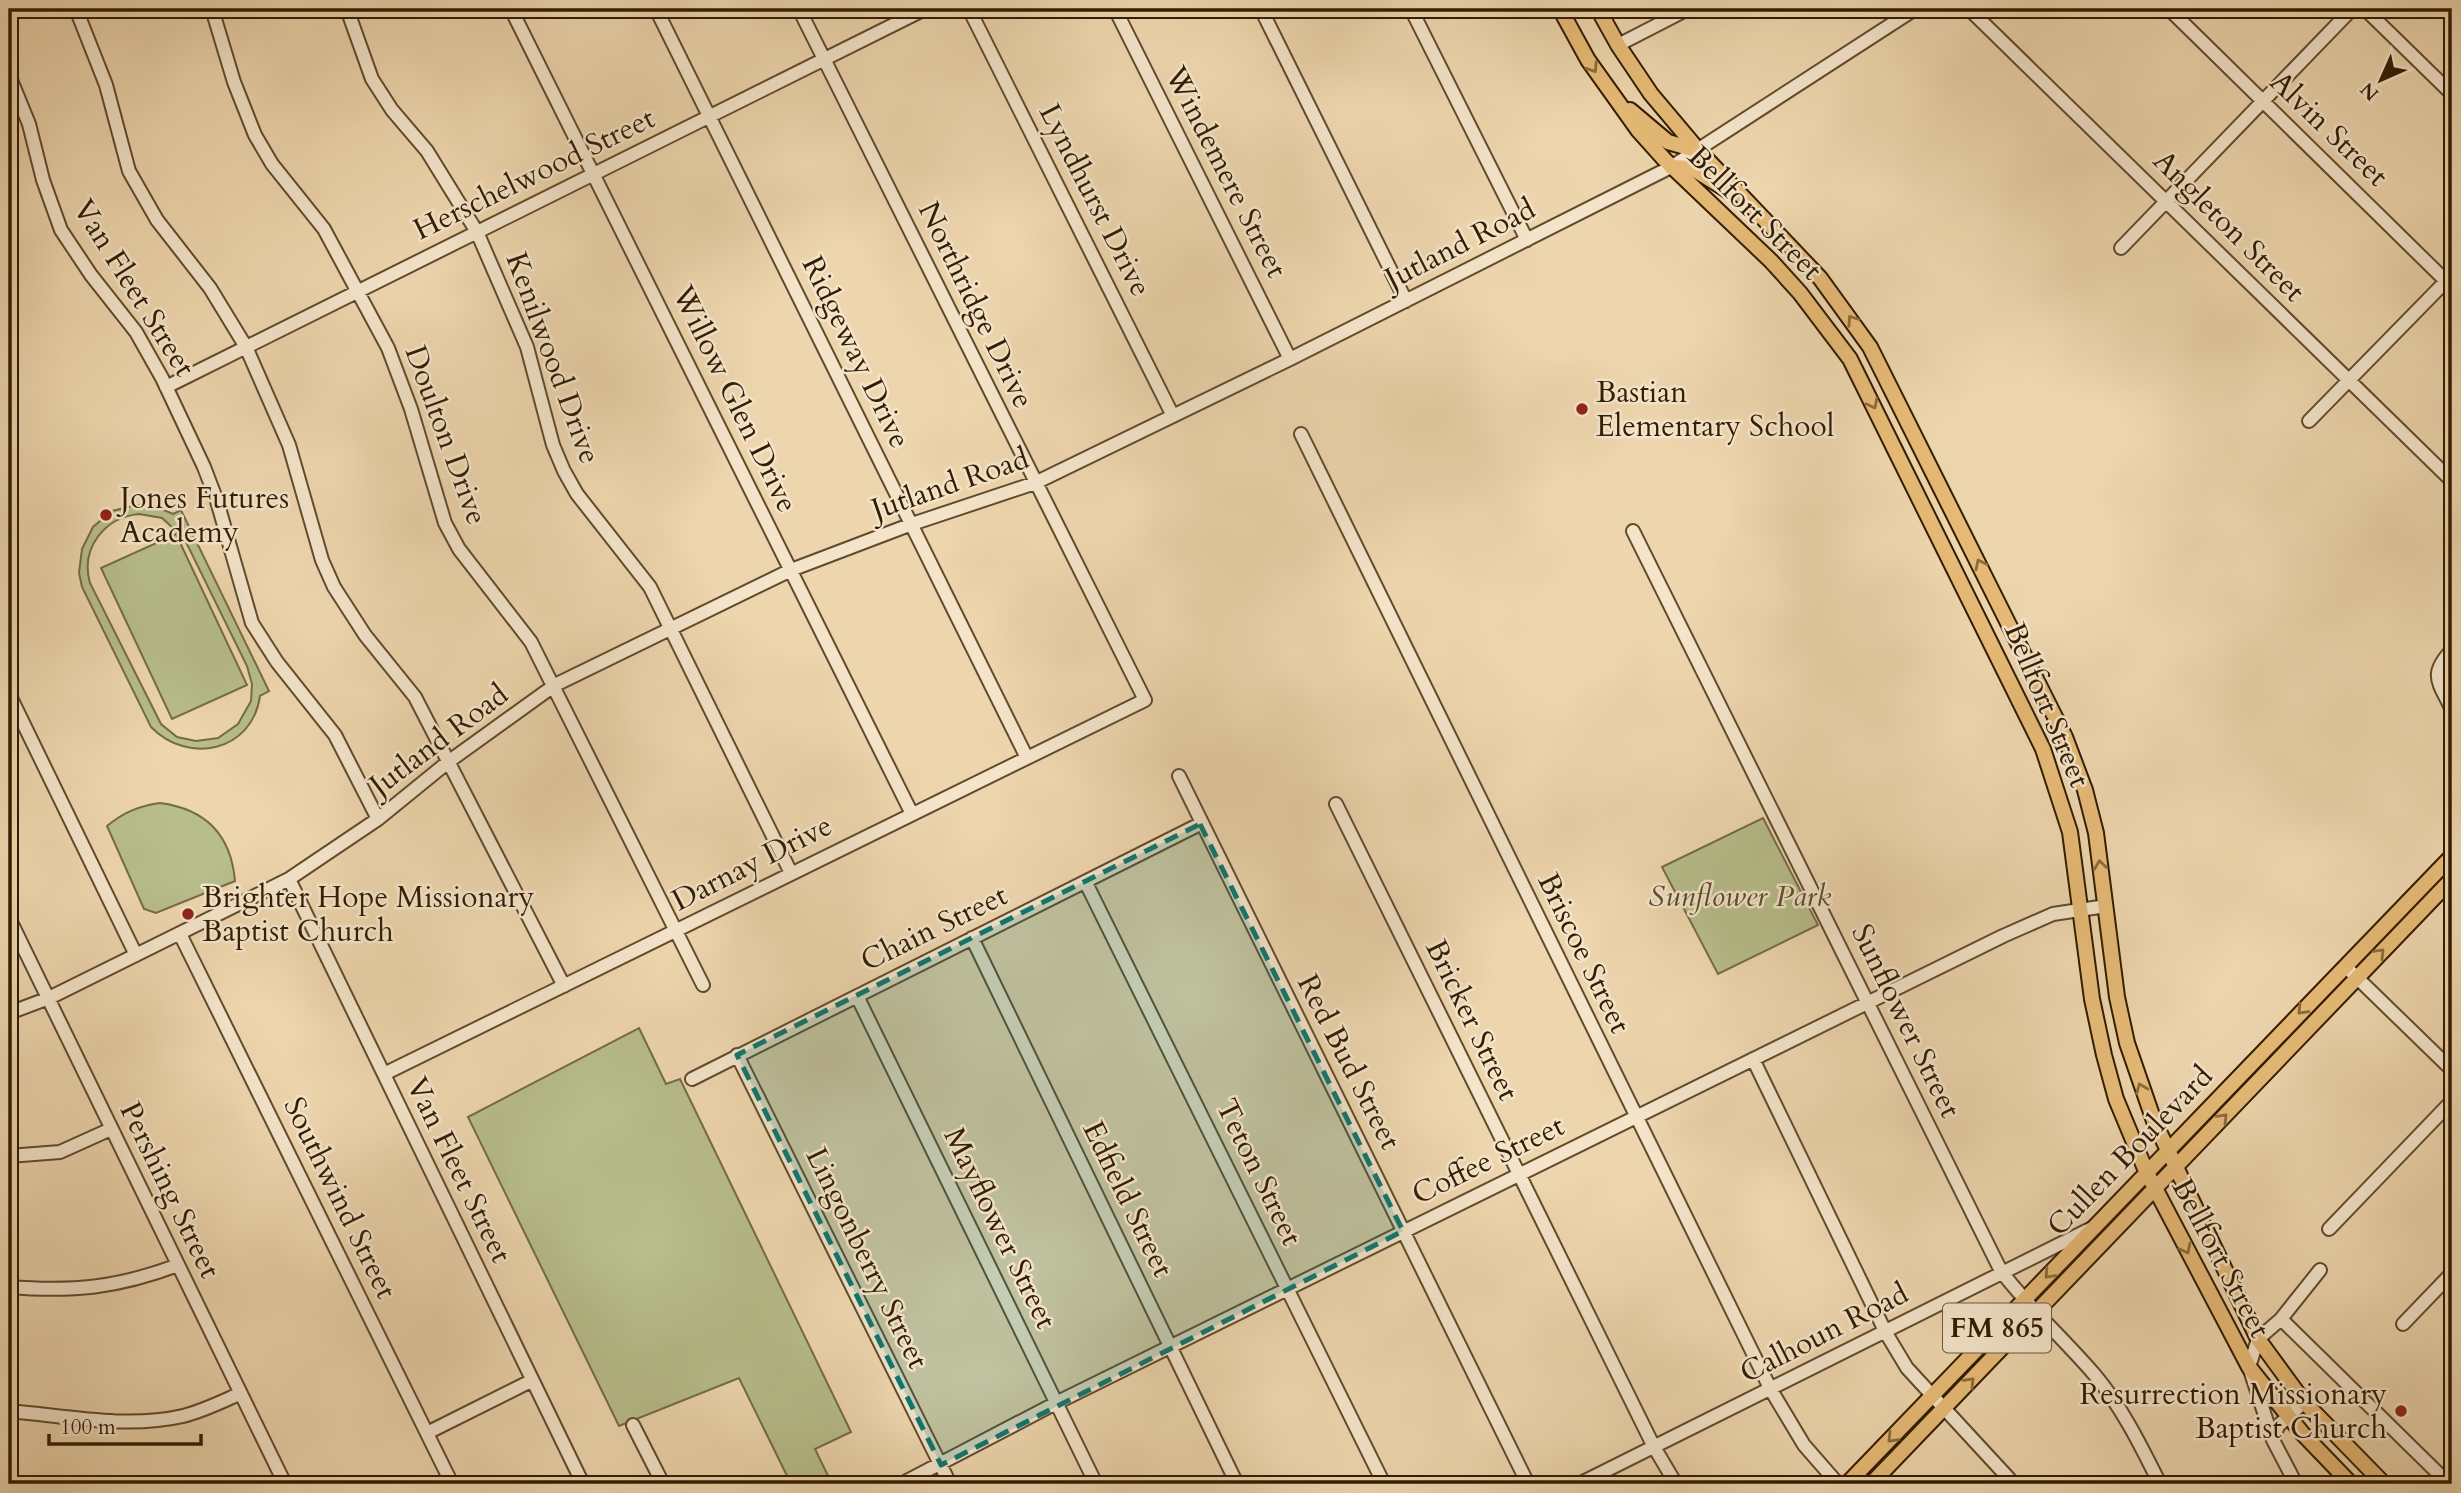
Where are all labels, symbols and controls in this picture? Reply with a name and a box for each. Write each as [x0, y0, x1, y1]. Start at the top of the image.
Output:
north arrow [2346, 46, 2416, 116]
street label: Windemere Street [1155, 58, 1297, 285]
one-way arrow [1585, 61, 1598, 74]
street label: Alvin Street [2261, 62, 2398, 196]
text: N [2354, 76, 2385, 106]
street label: Lyndhurst Drive [1029, 97, 1161, 303]
street label: Herschelwood Street [406, 98, 662, 250]
street label: Bellfort Street [1679, 137, 1832, 290]
street label: Angleton Street [2144, 141, 2314, 311]
street label: Jutland Road [1374, 189, 1542, 301]
street label: Van Fleet Street [63, 192, 205, 385]
street label: Northridge Drive [908, 195, 1044, 415]
street label: Kenilwood Drive [496, 247, 610, 469]
street label: Ridgeway Drive [792, 249, 920, 455]
street label: Willow Glen Drive [662, 278, 808, 519]
one-way arrow [1847, 314, 1860, 327]
street label: Doulton Drive [395, 340, 497, 530]
place label: Bastian Elementary School [1596, 372, 1835, 447]
one-way arrow [1864, 397, 1878, 409]
marker: Bastian Elementary School [1574, 401, 1590, 417]
street label: Jutland Road [862, 438, 1034, 531]
place label: Jones Futures Academy [116, 478, 289, 553]
marker: Jones Futures Academy [98, 507, 114, 523]
one-way arrow [1975, 559, 1989, 571]
street label: Bellfort Street [1994, 616, 2100, 794]
street label: Jutland Road [358, 674, 517, 808]
street label: Darnay Drive [665, 805, 839, 921]
one-way arrow [2093, 859, 2108, 871]
street label: Briscoe Street [1528, 866, 1641, 1040]
street label: Chain Street [854, 875, 1014, 981]
park label: Sunflower Park [1649, 876, 1832, 917]
place label: Brighter Hope Missionary Baptist Church [202, 877, 534, 952]
marker: Brighter Hope Missionary Baptist Church [180, 906, 196, 922]
street label: Sunflower Street [1841, 917, 1971, 1125]
street label: Bricker Street [1415, 933, 1529, 1108]
one-way arrow [2371, 949, 2384, 962]
street label: Red Bud Street [1287, 967, 1411, 1157]
one-way arrow [2298, 1002, 2311, 1015]
street label: Cullen Boulevard [2038, 1057, 2222, 1245]
street label: Van Fleet Street [396, 1070, 522, 1270]
one-way arrow [2135, 1083, 2149, 1095]
street label: Southwind Street [273, 1090, 407, 1306]
street label: Teton Street [1206, 1092, 1312, 1253]
street label: Pershing Street [110, 1095, 231, 1285]
street label: Coffee Street [1405, 1105, 1571, 1215]
one-way arrow [2214, 1113, 2227, 1126]
street label: Edfield Street [1073, 1114, 1184, 1284]
street label: Mayflower Street [934, 1120, 1067, 1336]
street label: Lingonberry Street [796, 1141, 939, 1376]
street label: Bellfort Street [2162, 1171, 2280, 1345]
one-way arrow [2178, 1242, 2192, 1254]
one-way arrow [2044, 1265, 2057, 1278]
street label: Calhoun Road [1733, 1273, 1915, 1393]
road number: FM 865 [1943, 1304, 2051, 1352]
place label: Resurrection Missionary Baptist Church [2079, 1374, 2388, 1449]
one-way arrow [1961, 1377, 1974, 1390]
scale bar [49, 1402, 201, 1446]
marker: Resurrection Missionary Baptist Church [2393, 1403, 2409, 1419]
text: 100 m [60, 1413, 116, 1442]
one-way arrow [1887, 1430, 1900, 1443]

